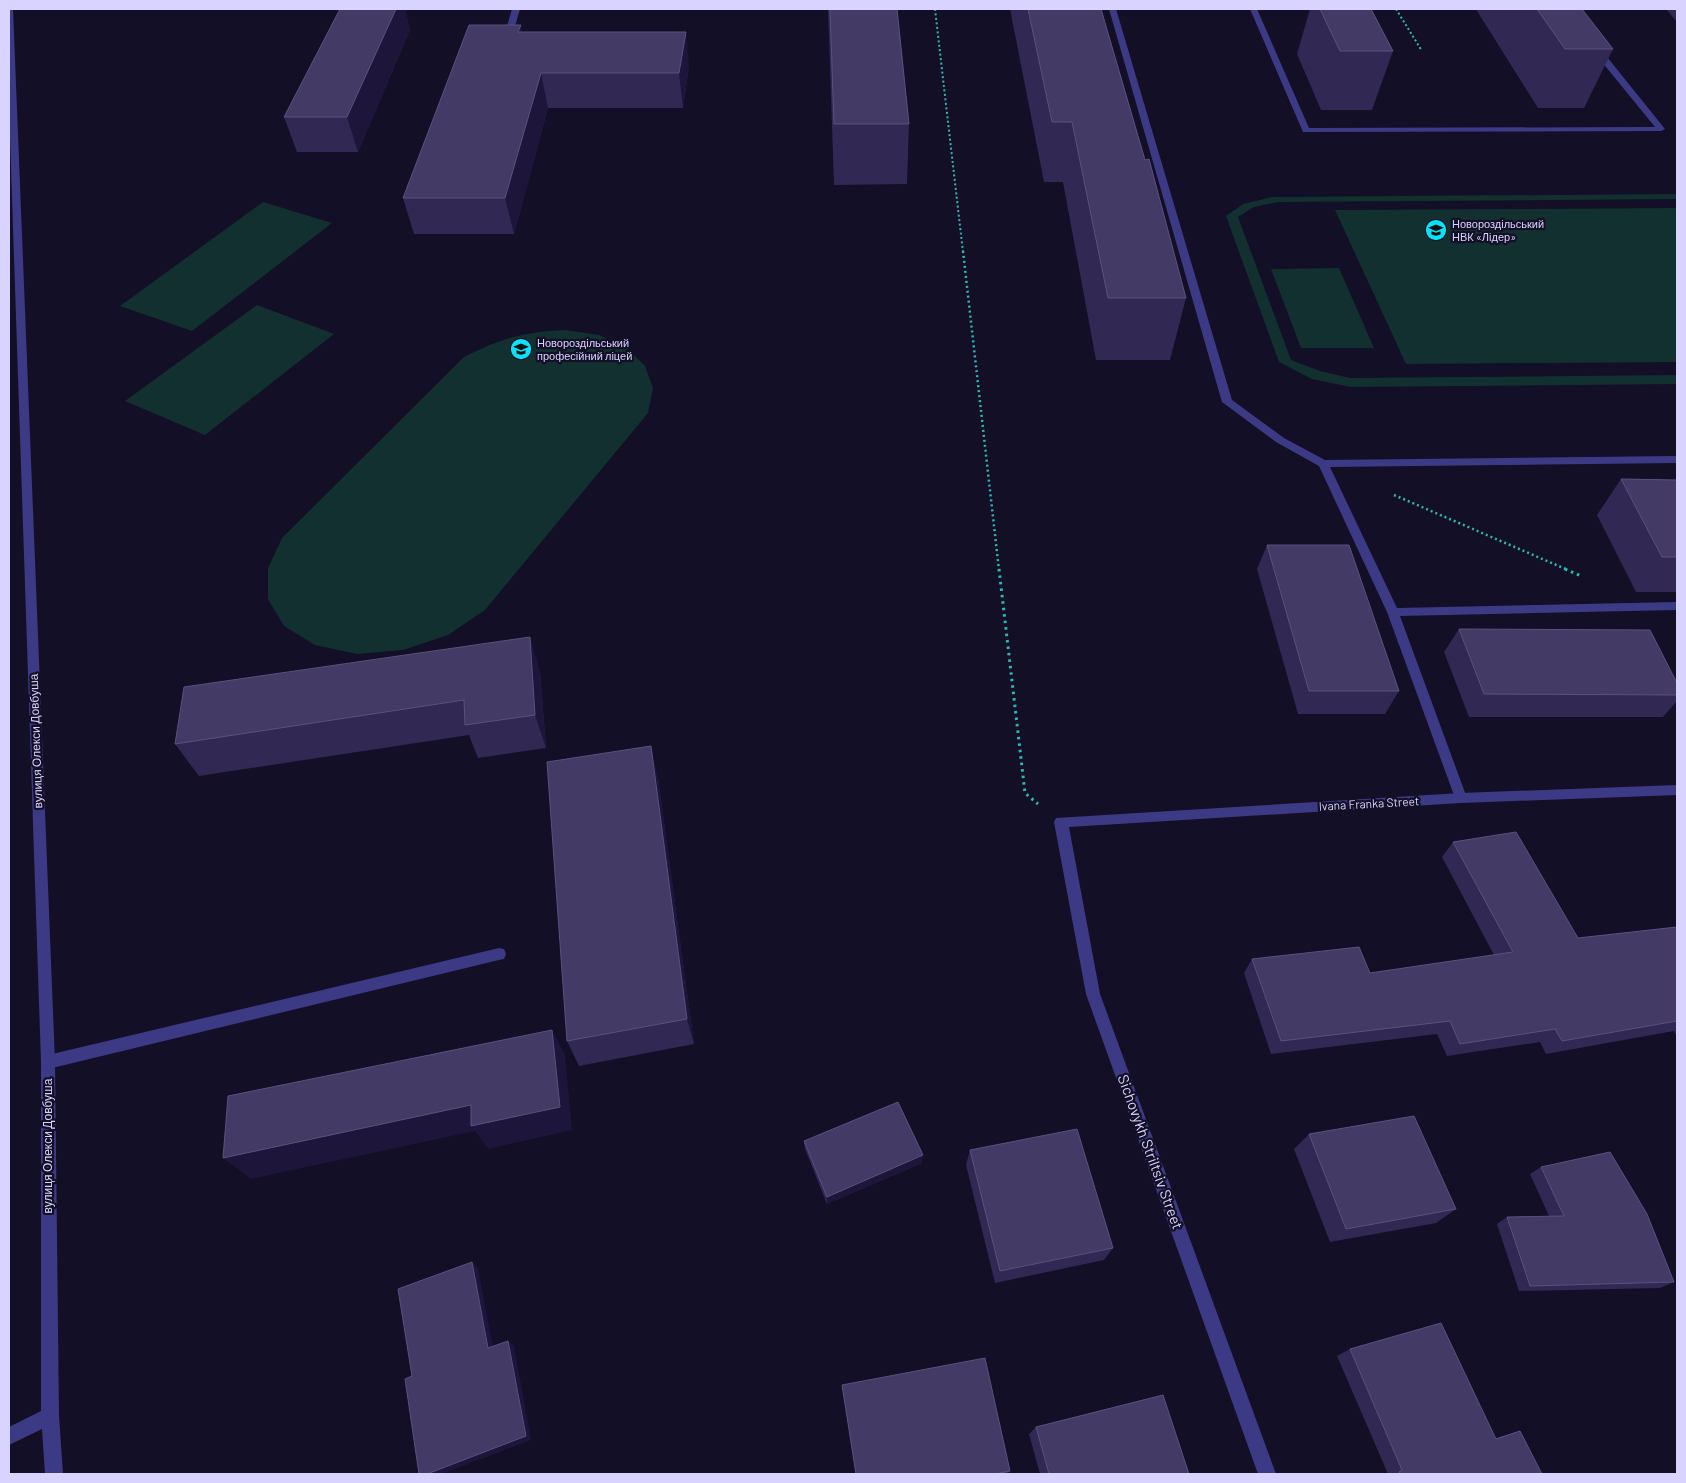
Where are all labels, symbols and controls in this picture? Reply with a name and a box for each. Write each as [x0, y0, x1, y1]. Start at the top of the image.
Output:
place label: Новороздільський НВК «Лідер» [1452, 217, 1544, 243]
school or university icon: Новороздільський НВК «Лідер» [1424, 218, 1448, 242]
place label: Новороздільський професійний ліцей [537, 336, 632, 362]
school or university icon: Новороздільський професійний ліцей [509, 337, 533, 361]
street label: вулиця Олекси Довбуша [26, 673, 45, 809]
street label: Ivana Franka Street [1318, 793, 1420, 813]
street label: Sichovykh Striltsiv Street [1115, 1072, 1187, 1232]
street label: вулиця Олекси Довбуша [40, 1078, 55, 1213]

